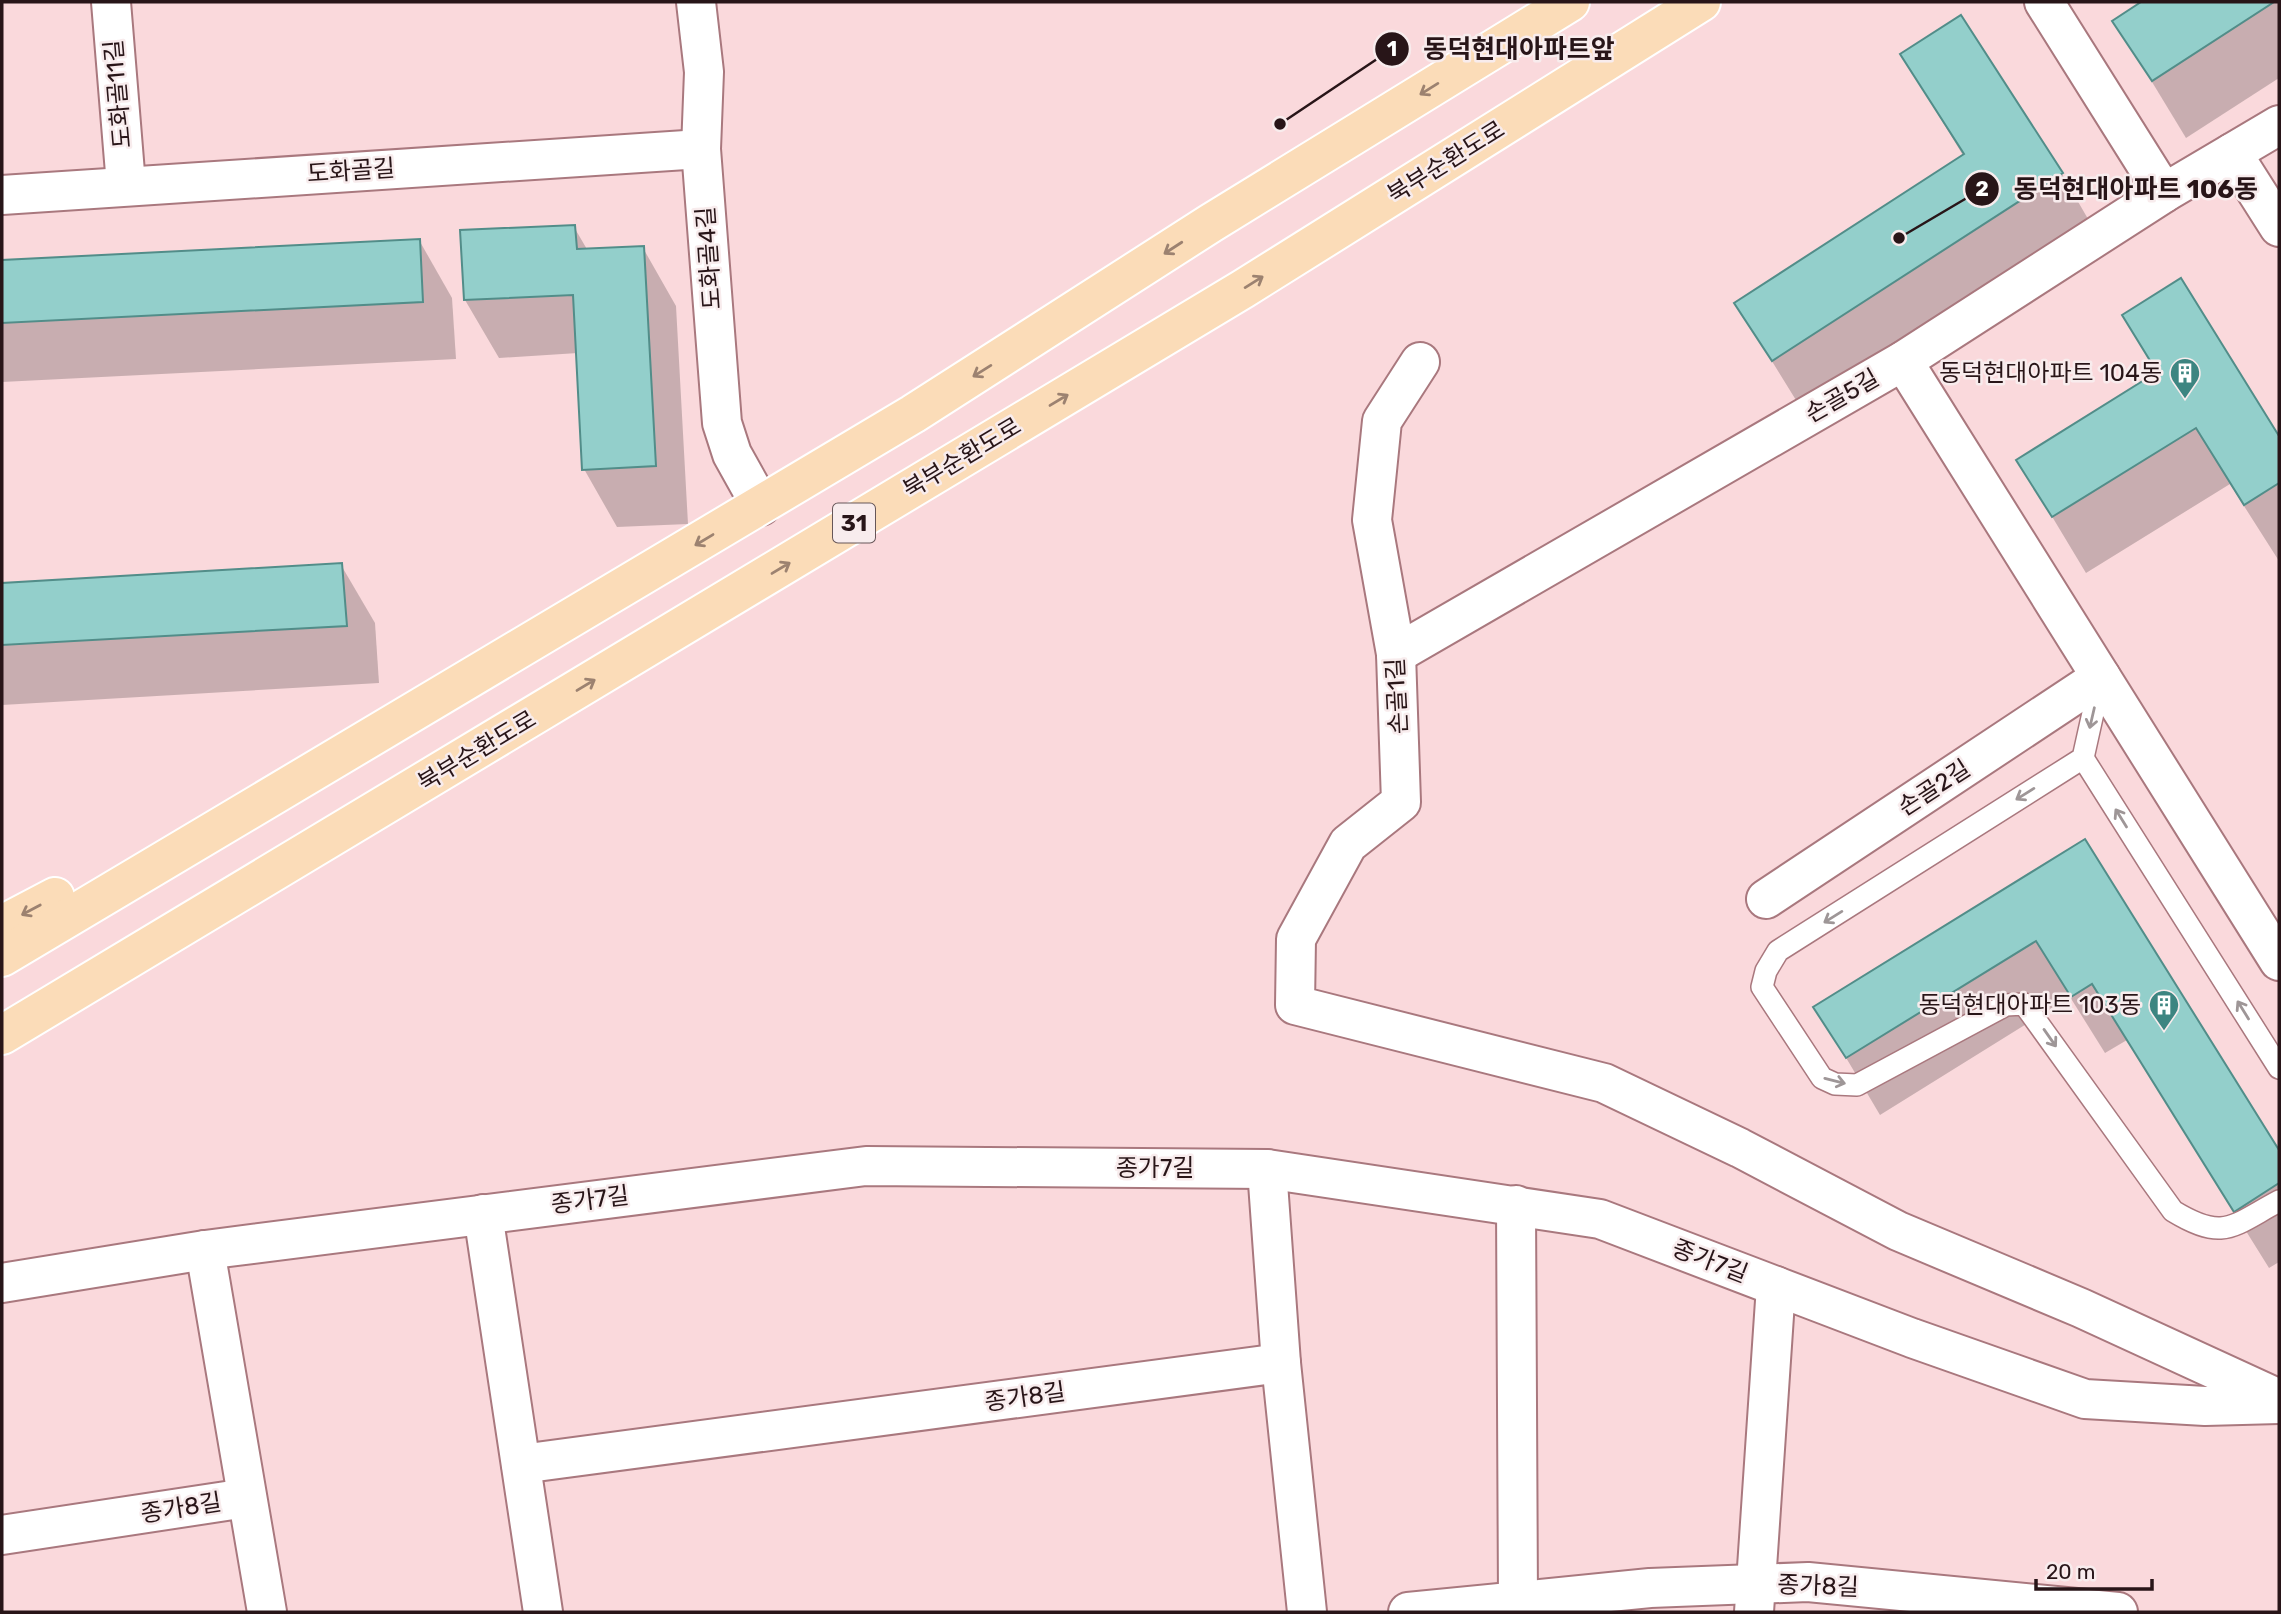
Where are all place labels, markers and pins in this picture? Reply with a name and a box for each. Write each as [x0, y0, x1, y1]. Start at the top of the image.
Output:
callout: 동덕현대아파트앞 [1375, 26, 1629, 73]
callout: 동덕현대아파트 106동 [1964, 165, 2272, 212]
building icon: 동덕현대아파트 104동 [2168, 356, 2202, 400]
place label: 동덕현대아파트 104동 [1939, 359, 2162, 387]
building icon: 동덕현대아파트 103동 [2147, 988, 2181, 1032]
place label: 동덕현대아파트 103동 [1919, 991, 2141, 1019]

